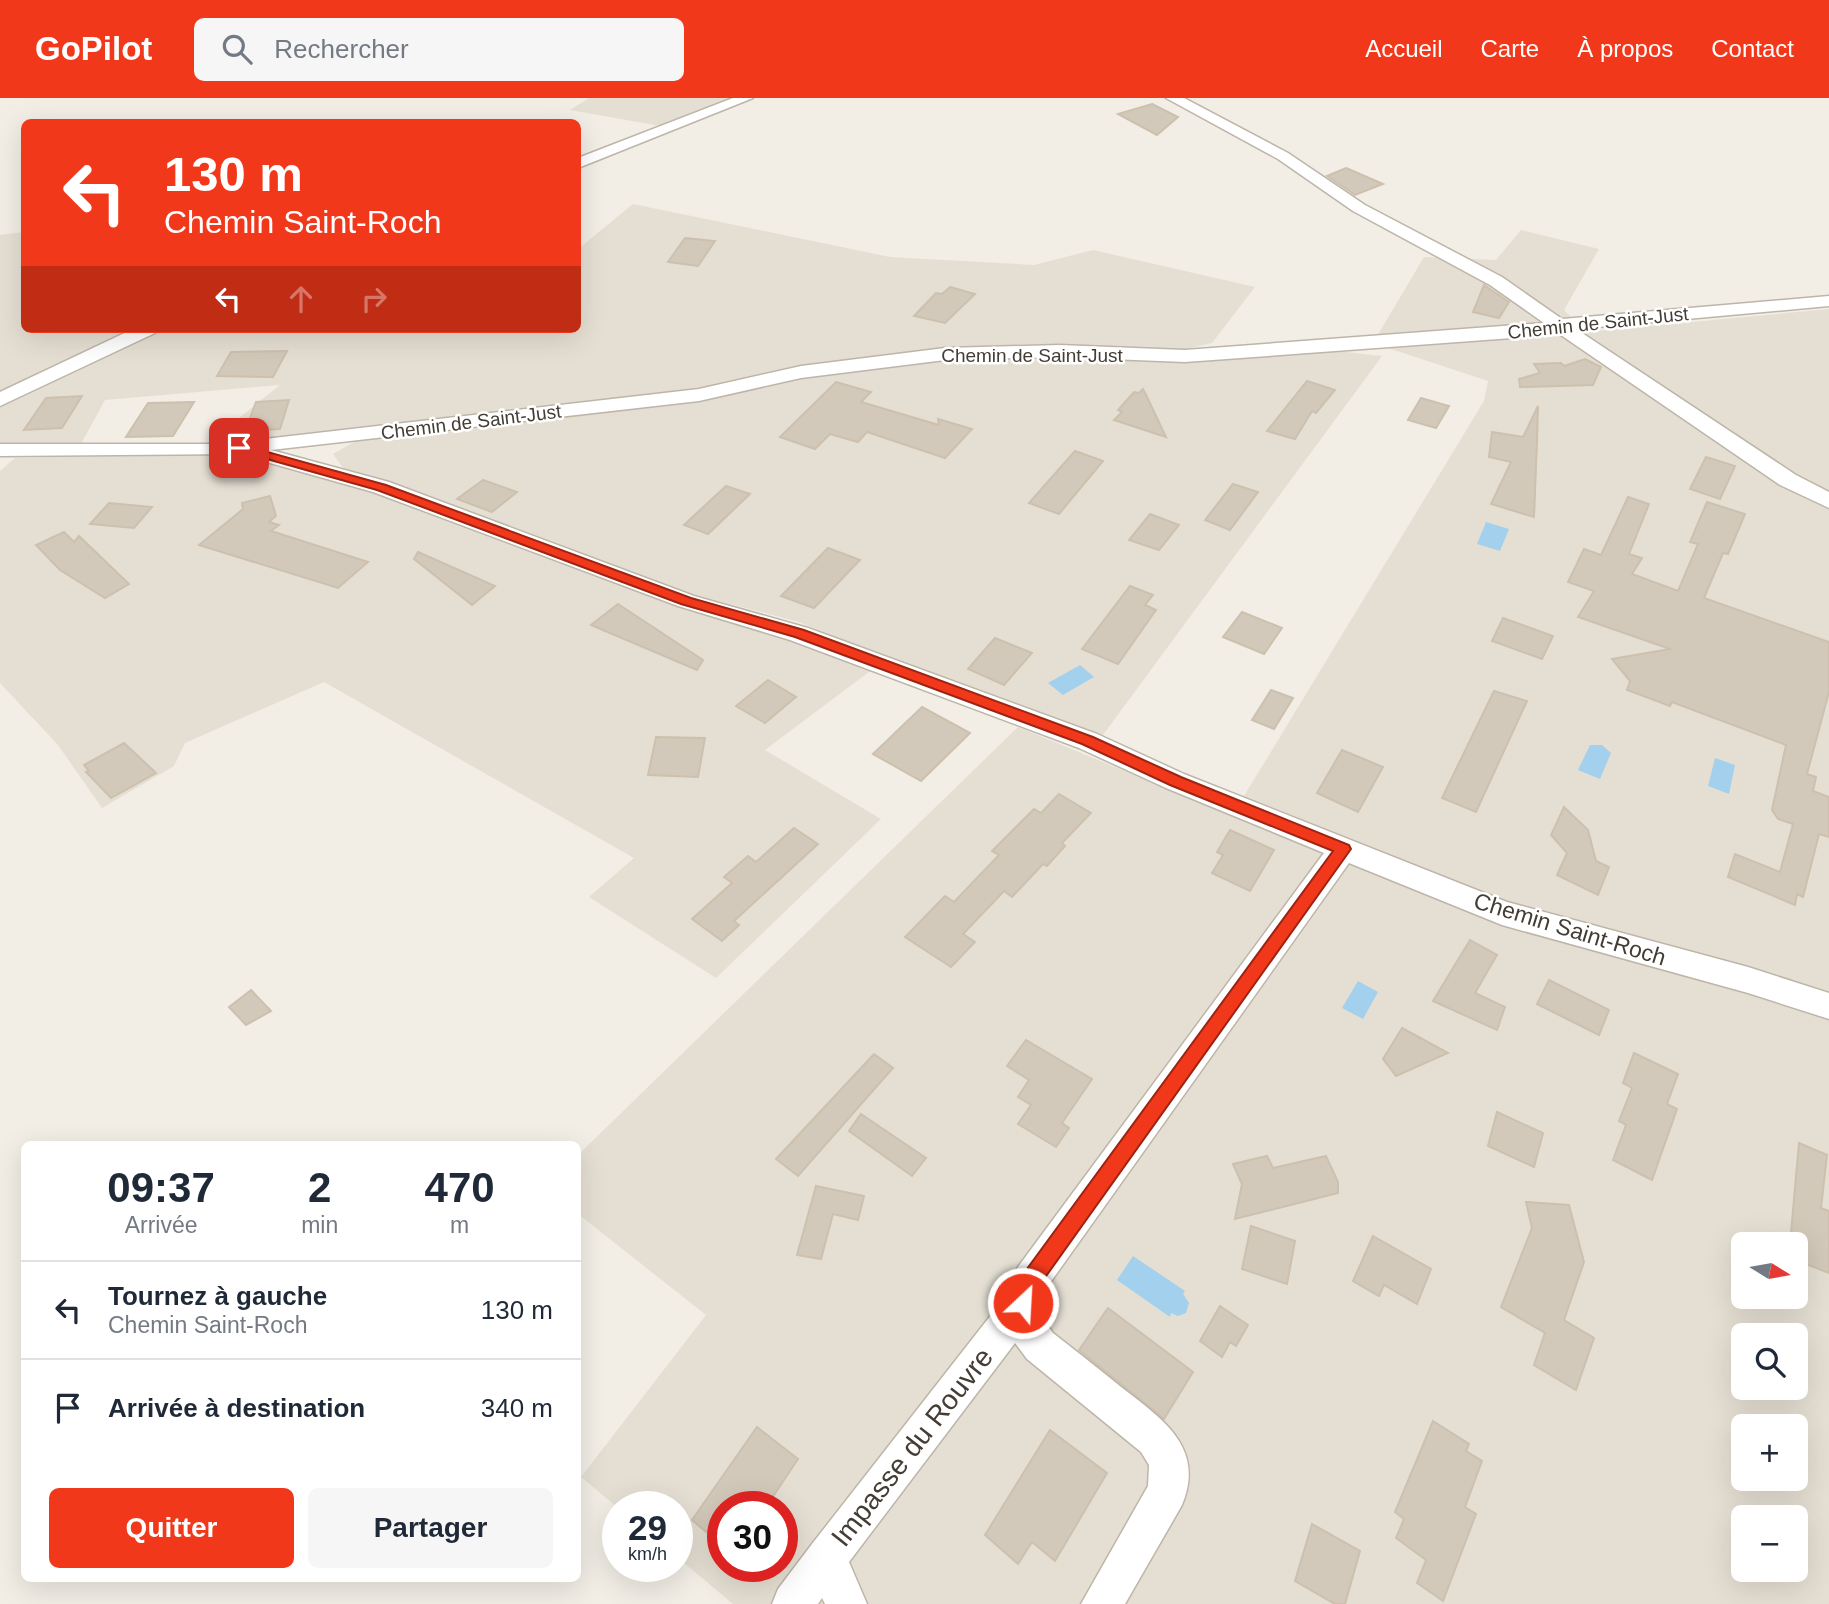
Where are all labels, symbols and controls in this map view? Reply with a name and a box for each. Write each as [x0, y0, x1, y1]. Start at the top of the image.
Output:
search box [194, 18, 684, 81]
text: GoPilot [35, 30, 152, 67]
icon: search [218, 30, 256, 68]
text: Rechercher [274, 34, 409, 64]
text: Accueil [1365, 35, 1443, 62]
text: Carte [1481, 35, 1539, 62]
text: À propos [1577, 35, 1673, 62]
text: Contact [1711, 35, 1794, 62]
icon: left [49, 147, 140, 238]
text: 130 m [164, 147, 303, 201]
text: Chemin Saint-Roch [164, 204, 441, 240]
icon: left [209, 280, 247, 318]
icon: ahead [282, 280, 320, 318]
icon: right [355, 280, 393, 318]
street label: Chemin de Saint-Just [1507, 303, 1690, 343]
street label: Chemin de Saint-Just [941, 345, 1124, 366]
street label: Chemin de Saint-Just [380, 400, 563, 443]
pin [209, 418, 269, 478]
icon: arrive [220, 429, 258, 467]
street label: Chemin Saint-Roch [1471, 887, 1669, 971]
text: 09:37 [107, 1164, 215, 1211]
text: 2 [308, 1164, 331, 1211]
text: 470 [425, 1164, 495, 1211]
text: Arrivée [125, 1212, 198, 1238]
text: min [301, 1212, 338, 1238]
text: m [450, 1212, 469, 1238]
north arrow [1731, 1232, 1808, 1309]
map controls [1731, 1232, 1808, 1582]
position arrow [986, 1266, 1060, 1340]
text: Tournez à gauche [108, 1281, 327, 1311]
icon: left [49, 1291, 87, 1329]
text: 130 m [481, 1295, 553, 1325]
text: Chemin Saint-Roch [108, 1312, 307, 1338]
button: search [1731, 1323, 1808, 1400]
street label: Impasse du Rouvre [825, 1342, 999, 1552]
icon: arrive [49, 1389, 87, 1427]
text: Arrivée à destination [108, 1393, 365, 1423]
text: 340 m [481, 1393, 553, 1423]
button: + [1731, 1414, 1808, 1491]
button: Quitter [49, 1488, 294, 1568]
button: Partager [308, 1488, 553, 1568]
speed limit sign: 30 [707, 1491, 798, 1582]
button: − [1731, 1505, 1808, 1582]
text: 29 [628, 1508, 667, 1547]
text: km/h [628, 1544, 667, 1564]

